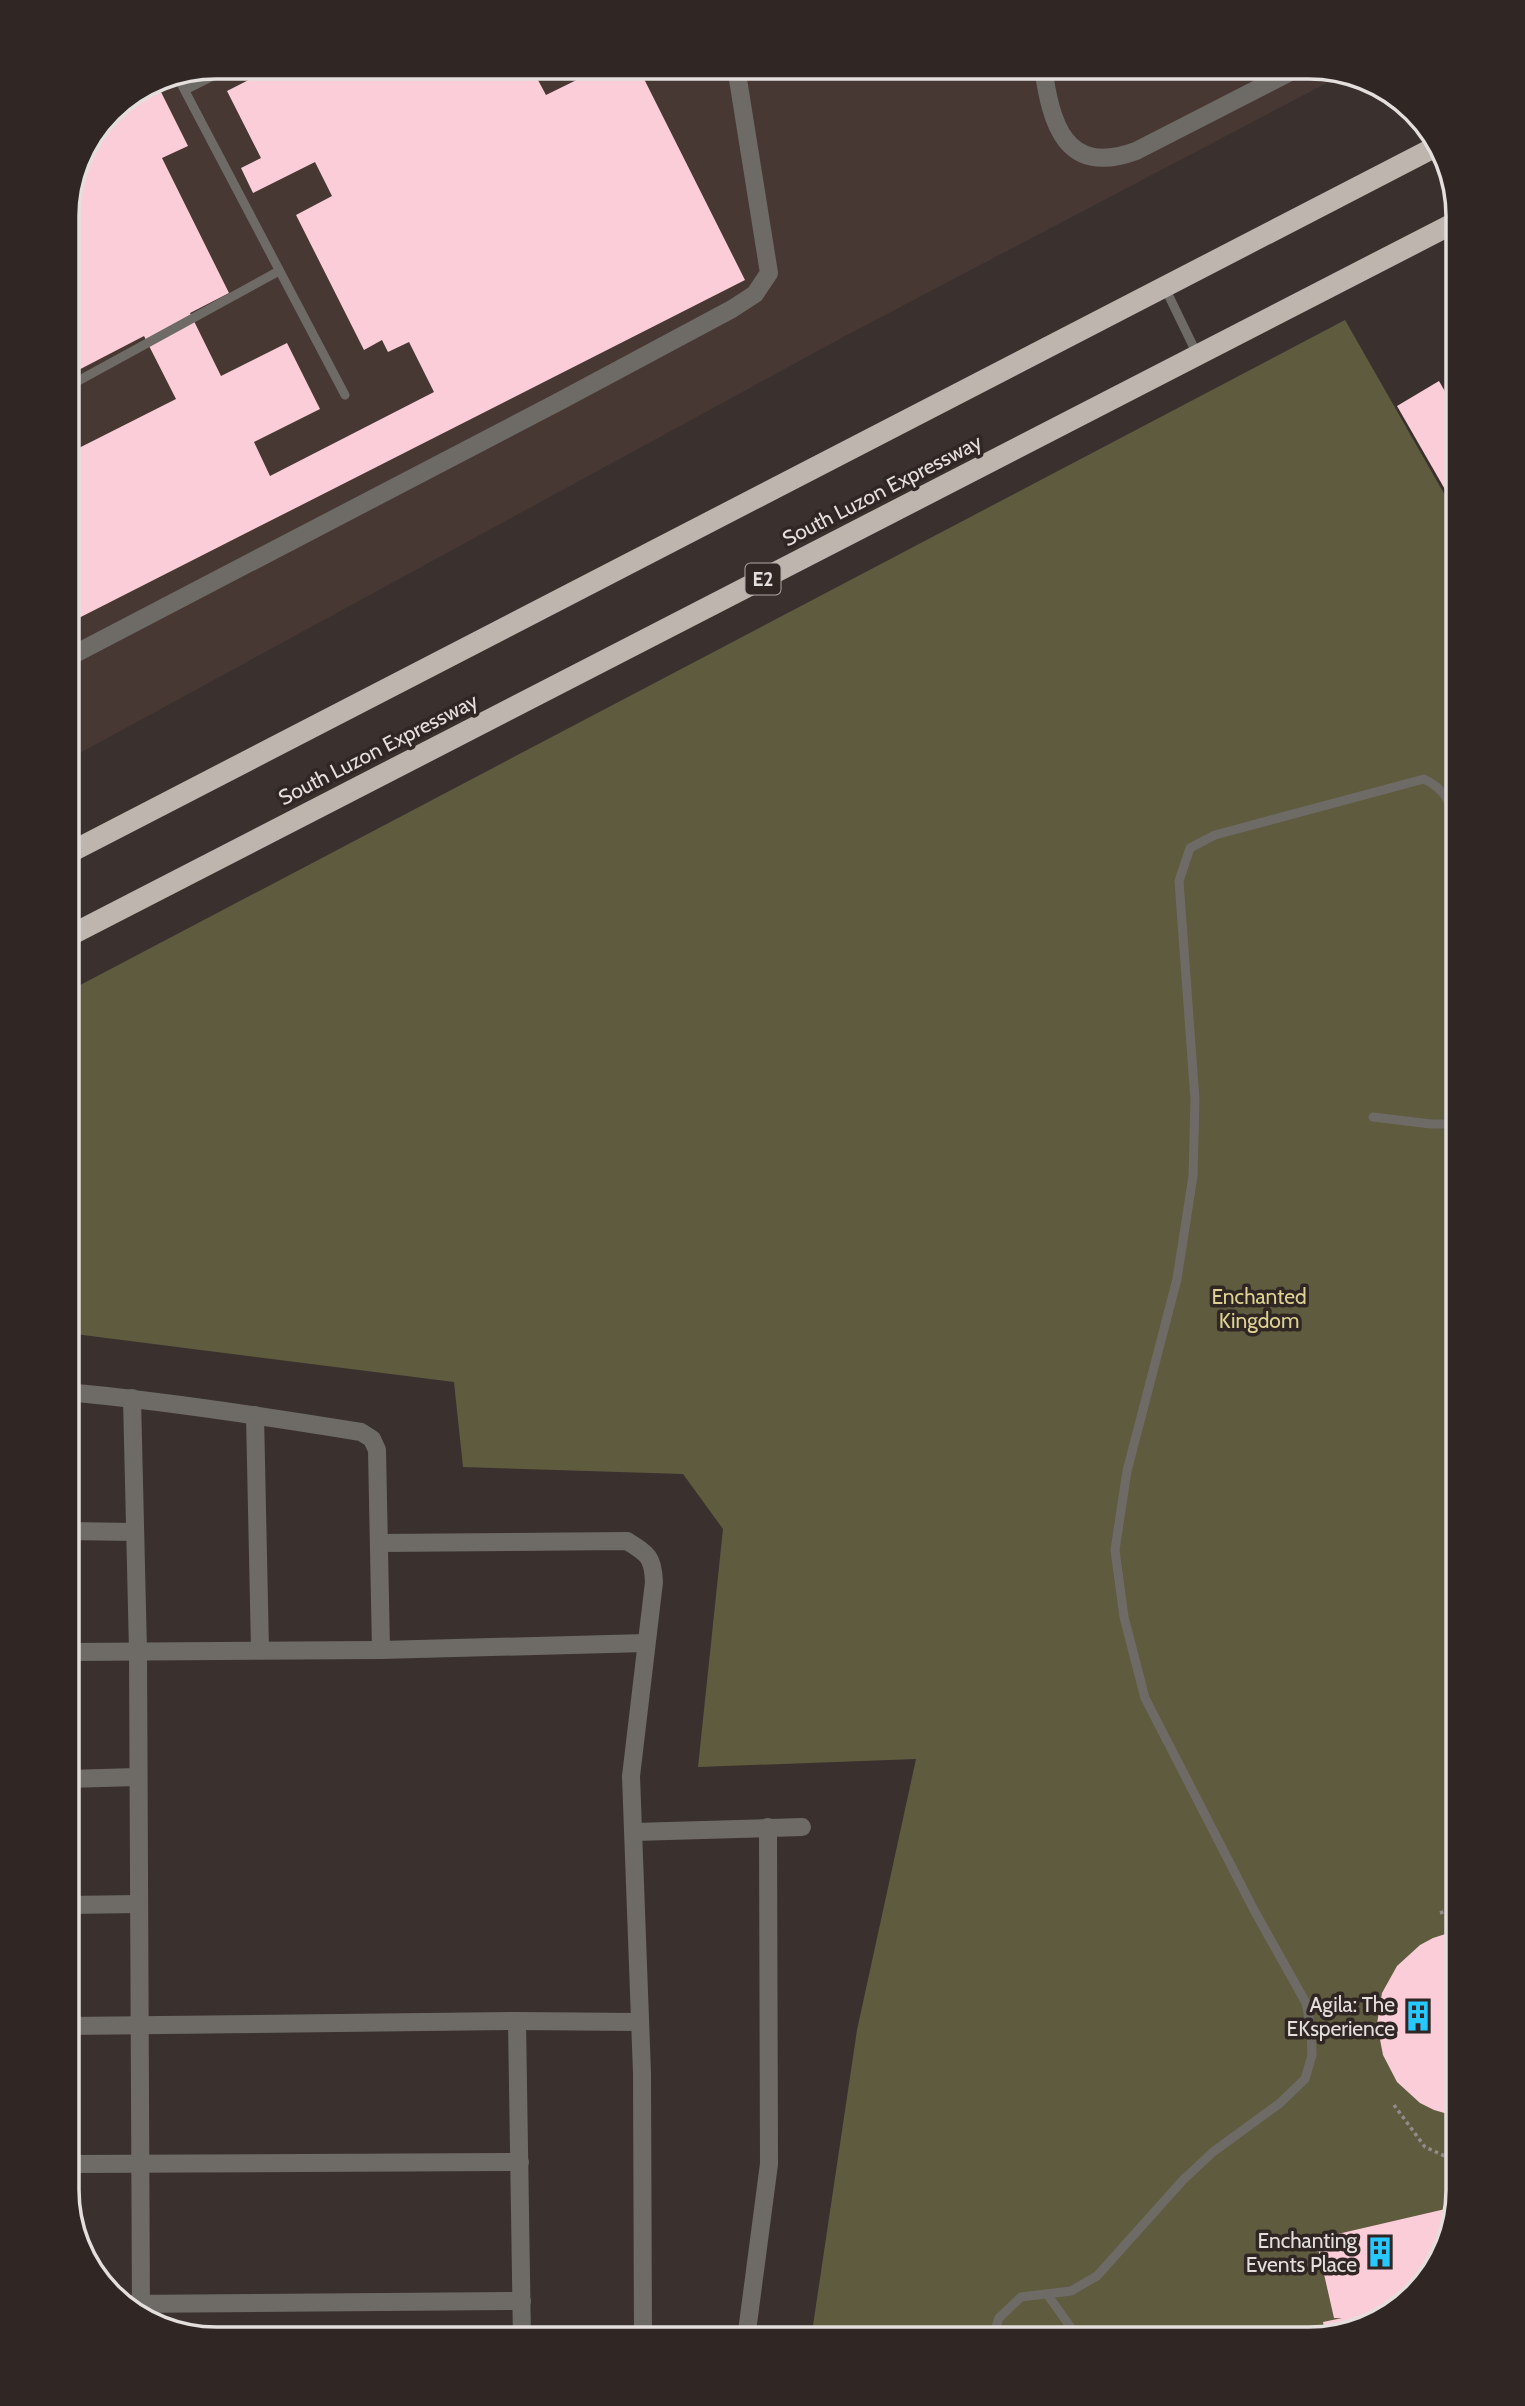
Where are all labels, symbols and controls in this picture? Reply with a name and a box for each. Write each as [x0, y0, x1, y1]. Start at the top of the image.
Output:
street label: South Luzon Expressway [778, 429, 986, 551]
road number: E2 [746, 564, 780, 594]
street label: South Luzon Expressway [274, 688, 482, 810]
park label: Enchanted Kingdom [1211, 1284, 1307, 1333]
place label: Agila: The EKsperience [1287, 1992, 1395, 2041]
building icon: Agila: The EKsperience [1401, 1999, 1435, 2033]
place label: Enchanting Events Place [1246, 2228, 1358, 2277]
building icon: Enchanting Events Place [1363, 2235, 1397, 2269]

